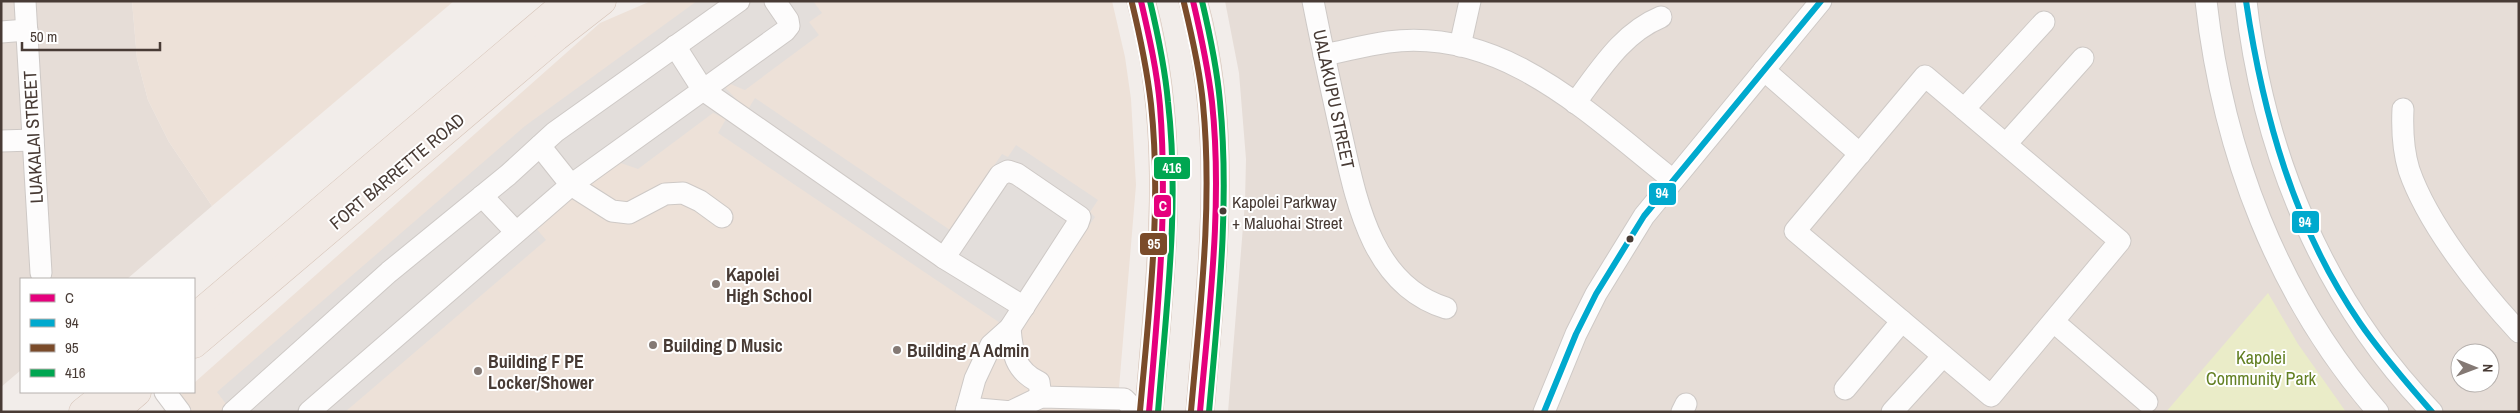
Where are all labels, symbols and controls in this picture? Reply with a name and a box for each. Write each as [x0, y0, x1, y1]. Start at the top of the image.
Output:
scale bar [22, 20, 160, 52]
text: 50 m [30, 26, 57, 47]
street label: UALAKUPU STREET [1307, 27, 1361, 171]
street label: LUAKALAI STREET [17, 70, 49, 204]
street label: FORT BARRETTE ROAD [324, 107, 470, 235]
line badge: 416 [1153, 156, 1191, 180]
text: 416 [1162, 159, 1182, 177]
line badge: 94 [1648, 182, 1677, 206]
text: 94 [1656, 184, 1669, 202]
place label: Kapolei Parkway + Maluohai Street [1232, 190, 1343, 234]
line badge: C [1153, 194, 1172, 218]
text: C [1159, 197, 1167, 215]
marker: Kapolei Parkway + Maluohai Street [1218, 206, 1228, 216]
line badge: 94 [2291, 210, 2320, 234]
text: 94 [2299, 213, 2312, 231]
line badge: 95 [1139, 232, 1168, 256]
unlabelled marker [1625, 234, 1635, 244]
text: 95 [1148, 235, 1161, 253]
place label: Kapolei High School [726, 262, 812, 308]
legend [20, 278, 195, 393]
marker: Kapolei High School [710, 278, 722, 290]
text: C [65, 287, 74, 308]
text: 94 [65, 312, 79, 333]
place label: Building D Music [663, 333, 783, 358]
text: 95 [65, 337, 79, 358]
place label: Building A Admin [907, 338, 1029, 363]
marker: Building D Music [647, 339, 659, 351]
north arrow [2450, 343, 2500, 393]
marker: Building A Admin [891, 344, 903, 356]
park label: Kapolei Community Park [2206, 345, 2317, 391]
place label: Building F PE Locker/Shower [488, 349, 594, 395]
text: 416 [65, 362, 86, 383]
text: N [2479, 364, 2497, 373]
marker: Building F PE Locker/Shower [472, 365, 484, 377]

